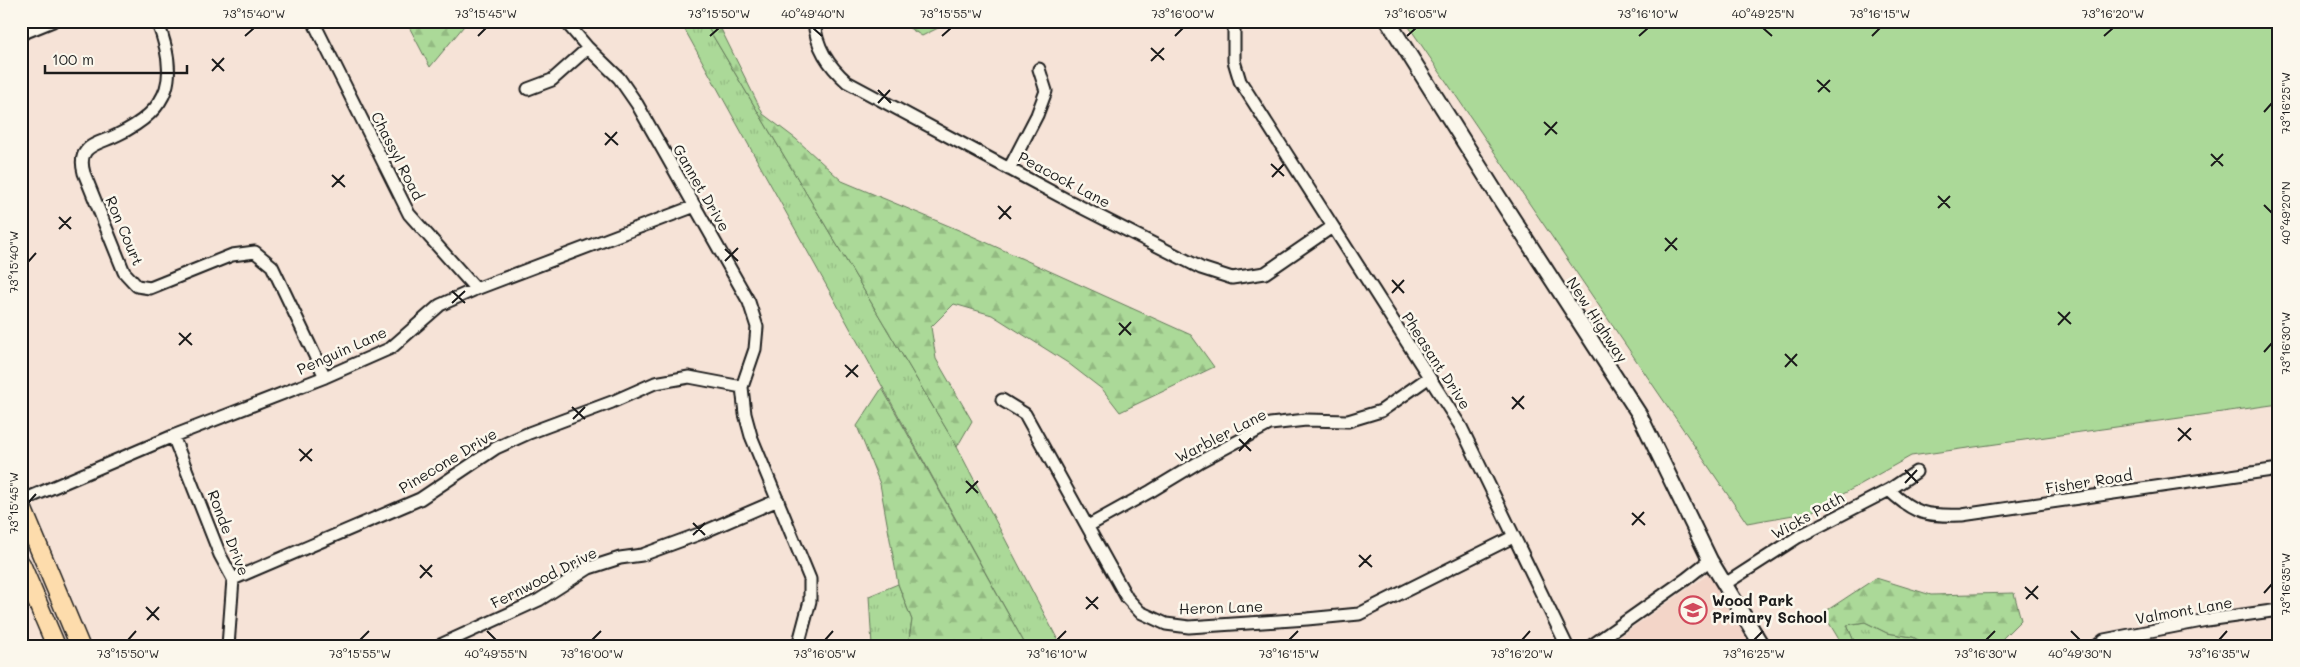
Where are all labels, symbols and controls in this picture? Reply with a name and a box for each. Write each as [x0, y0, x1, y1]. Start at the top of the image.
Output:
text: 73°15'40"W [223, 5, 285, 21]
text: 73°15'45"W [455, 5, 517, 21]
text: 73°15'50"W [688, 5, 750, 21]
text: 40°49'40"N [781, 5, 845, 21]
text: 73°15'55"W [920, 5, 982, 21]
text: 73°16'00"W [1151, 5, 1215, 21]
text: 73°16'05"W [1385, 5, 1447, 21]
text: 73°16'10"W [1617, 5, 1679, 21]
text: 40°49'25"N [1732, 5, 1794, 21]
text: 73°16'15"W [1850, 5, 1910, 21]
text: 73°16'20"W [2082, 5, 2144, 21]
scale bar [45, 42, 188, 74]
text: 100 m [52, 49, 94, 69]
text: 73°16'25"W [2277, 72, 2293, 134]
street label: Chassyl Road [367, 108, 429, 203]
street label: Gannet Drive [669, 140, 735, 235]
street label: Peacock Lane [1015, 146, 1114, 212]
text: 40°49'20"N [2277, 181, 2293, 245]
street label: Ron Court [101, 193, 148, 268]
text: 73°15'40"W [5, 231, 21, 293]
street label: New Highway [1563, 273, 1633, 366]
street label: Pheasant Drive [1398, 308, 1476, 413]
text: 73°16'30"W [2277, 312, 2293, 374]
street label: Penguin Lane [294, 321, 390, 379]
street label: Warbler Lane [1172, 404, 1270, 467]
street label: Pinecone Drive [395, 423, 500, 497]
street label: Fisher Road [2044, 464, 2134, 498]
text: 73°15'45"W [5, 472, 21, 534]
street label: Ronde Drive [203, 487, 254, 578]
street label: Wicks Path [1768, 487, 1847, 543]
street label: Fernwood Drive [487, 542, 600, 613]
text: 73°16'35"W [2277, 553, 2293, 615]
place label: Wood Park Primary School [1712, 590, 1827, 627]
street label: Valmont Lane [2134, 592, 2234, 628]
school or university icon: Wood Park Primary School [1678, 595, 1708, 625]
street label: Heron Lane [1178, 596, 1263, 618]
text: 73°15'50"W [97, 645, 159, 661]
text: 73°15'55"W [329, 645, 391, 661]
text: 40°49'55"N [465, 645, 527, 661]
text: 73°16'00"W [560, 645, 624, 661]
text: 73°16'05"W [794, 645, 856, 661]
text: 73°16'10"W [1026, 645, 1088, 661]
text: 73°16'15"W [1259, 645, 1319, 661]
text: 73°16'20"W [1491, 645, 1553, 661]
text: 73°16'25"W [1723, 645, 1785, 661]
text: 73°16'30"W [1955, 645, 2017, 661]
text: 40°49'30"N [2048, 645, 2112, 661]
text: 73°16'35"W [2188, 645, 2250, 661]

